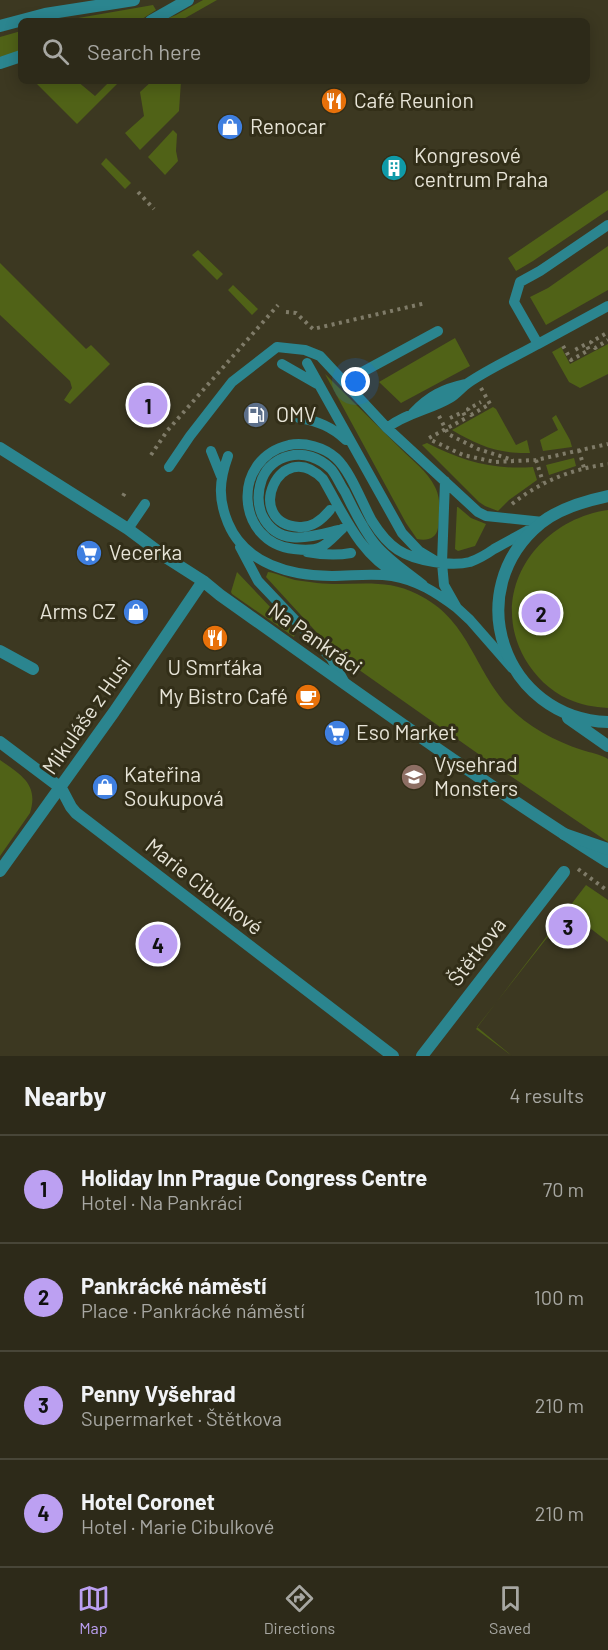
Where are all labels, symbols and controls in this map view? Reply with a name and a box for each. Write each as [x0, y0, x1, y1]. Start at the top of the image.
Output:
search box [18, 18, 590, 84]
icon: search [39, 35, 72, 68]
text: Search here [87, 38, 201, 64]
restaurant icon: Café Reunion [319, 86, 349, 116]
place label: Café Reunion [354, 87, 474, 112]
shop icon: Renocar [215, 112, 245, 142]
place label: Renocar [250, 113, 326, 138]
place label: Kongresové centrum Praha [414, 142, 548, 191]
building icon: Kongresové centrum Praha [379, 153, 409, 183]
your location [341, 367, 370, 396]
pin: 1 [128, 382, 168, 428]
fuel station icon: OMV [241, 400, 271, 430]
place label: OMV [276, 401, 316, 426]
supermarket icon: Vecerka [74, 538, 104, 568]
place label: Vecerka [109, 539, 182, 564]
pin: 2 [522, 590, 560, 636]
street label: Na Pankráci [264, 596, 367, 679]
shop icon: Arms CZ [121, 597, 151, 627]
place label: Arms CZ [40, 598, 116, 623]
restaurant icon: U Smrťáka [200, 623, 230, 653]
street label: Mikuláše z Husi [36, 652, 135, 779]
place label: U Smrťáka [168, 654, 262, 679]
cafe icon: My Bistro Café [293, 682, 323, 712]
place label: My Bistro Café [159, 683, 288, 708]
supermarket icon: Eso Market [322, 718, 352, 748]
place label: Eso Market [356, 719, 457, 744]
place label: Vysehrad Monsters [434, 751, 518, 800]
place label: Kateřina Soukupová [124, 761, 224, 810]
school or university icon: Vysehrad Monsters [399, 762, 429, 792]
shop icon: Kateřina Soukupová [90, 772, 120, 802]
street label: Marie Cibulkové [141, 832, 268, 939]
pin: 3 [548, 904, 588, 948]
street label: Štětkova [441, 912, 510, 990]
pin: 4 [138, 922, 178, 966]
text: Nearby [24, 1080, 106, 1111]
text: 4 results [509, 1083, 584, 1107]
text: Holiday Inn Prague Congress Centre [81, 1164, 427, 1190]
text: 1 [40, 1177, 47, 1201]
text: 70 m [543, 1177, 584, 1201]
text: Hotel · Na Pankráci [81, 1190, 243, 1214]
text: Pankrácké náměstí [81, 1272, 266, 1298]
text: 2 [38, 1285, 49, 1309]
text: 100 m [534, 1285, 584, 1309]
text: Place · Pankrácké náměstí [81, 1298, 305, 1322]
text: Penny Vyšehrad [81, 1380, 236, 1406]
text: 3 [38, 1393, 49, 1417]
text: 210 m [535, 1393, 584, 1417]
text: Supermarket · Štětkova [81, 1406, 282, 1430]
text: Hotel Coronet [81, 1488, 215, 1514]
text: 4 [37, 1501, 50, 1525]
text: 210 m [535, 1501, 584, 1525]
text: Hotel · Marie Cibulkové [81, 1514, 274, 1538]
tab: Map [77, 1582, 110, 1637]
tab: Directions [264, 1582, 335, 1637]
tab: Saved [489, 1582, 531, 1637]

